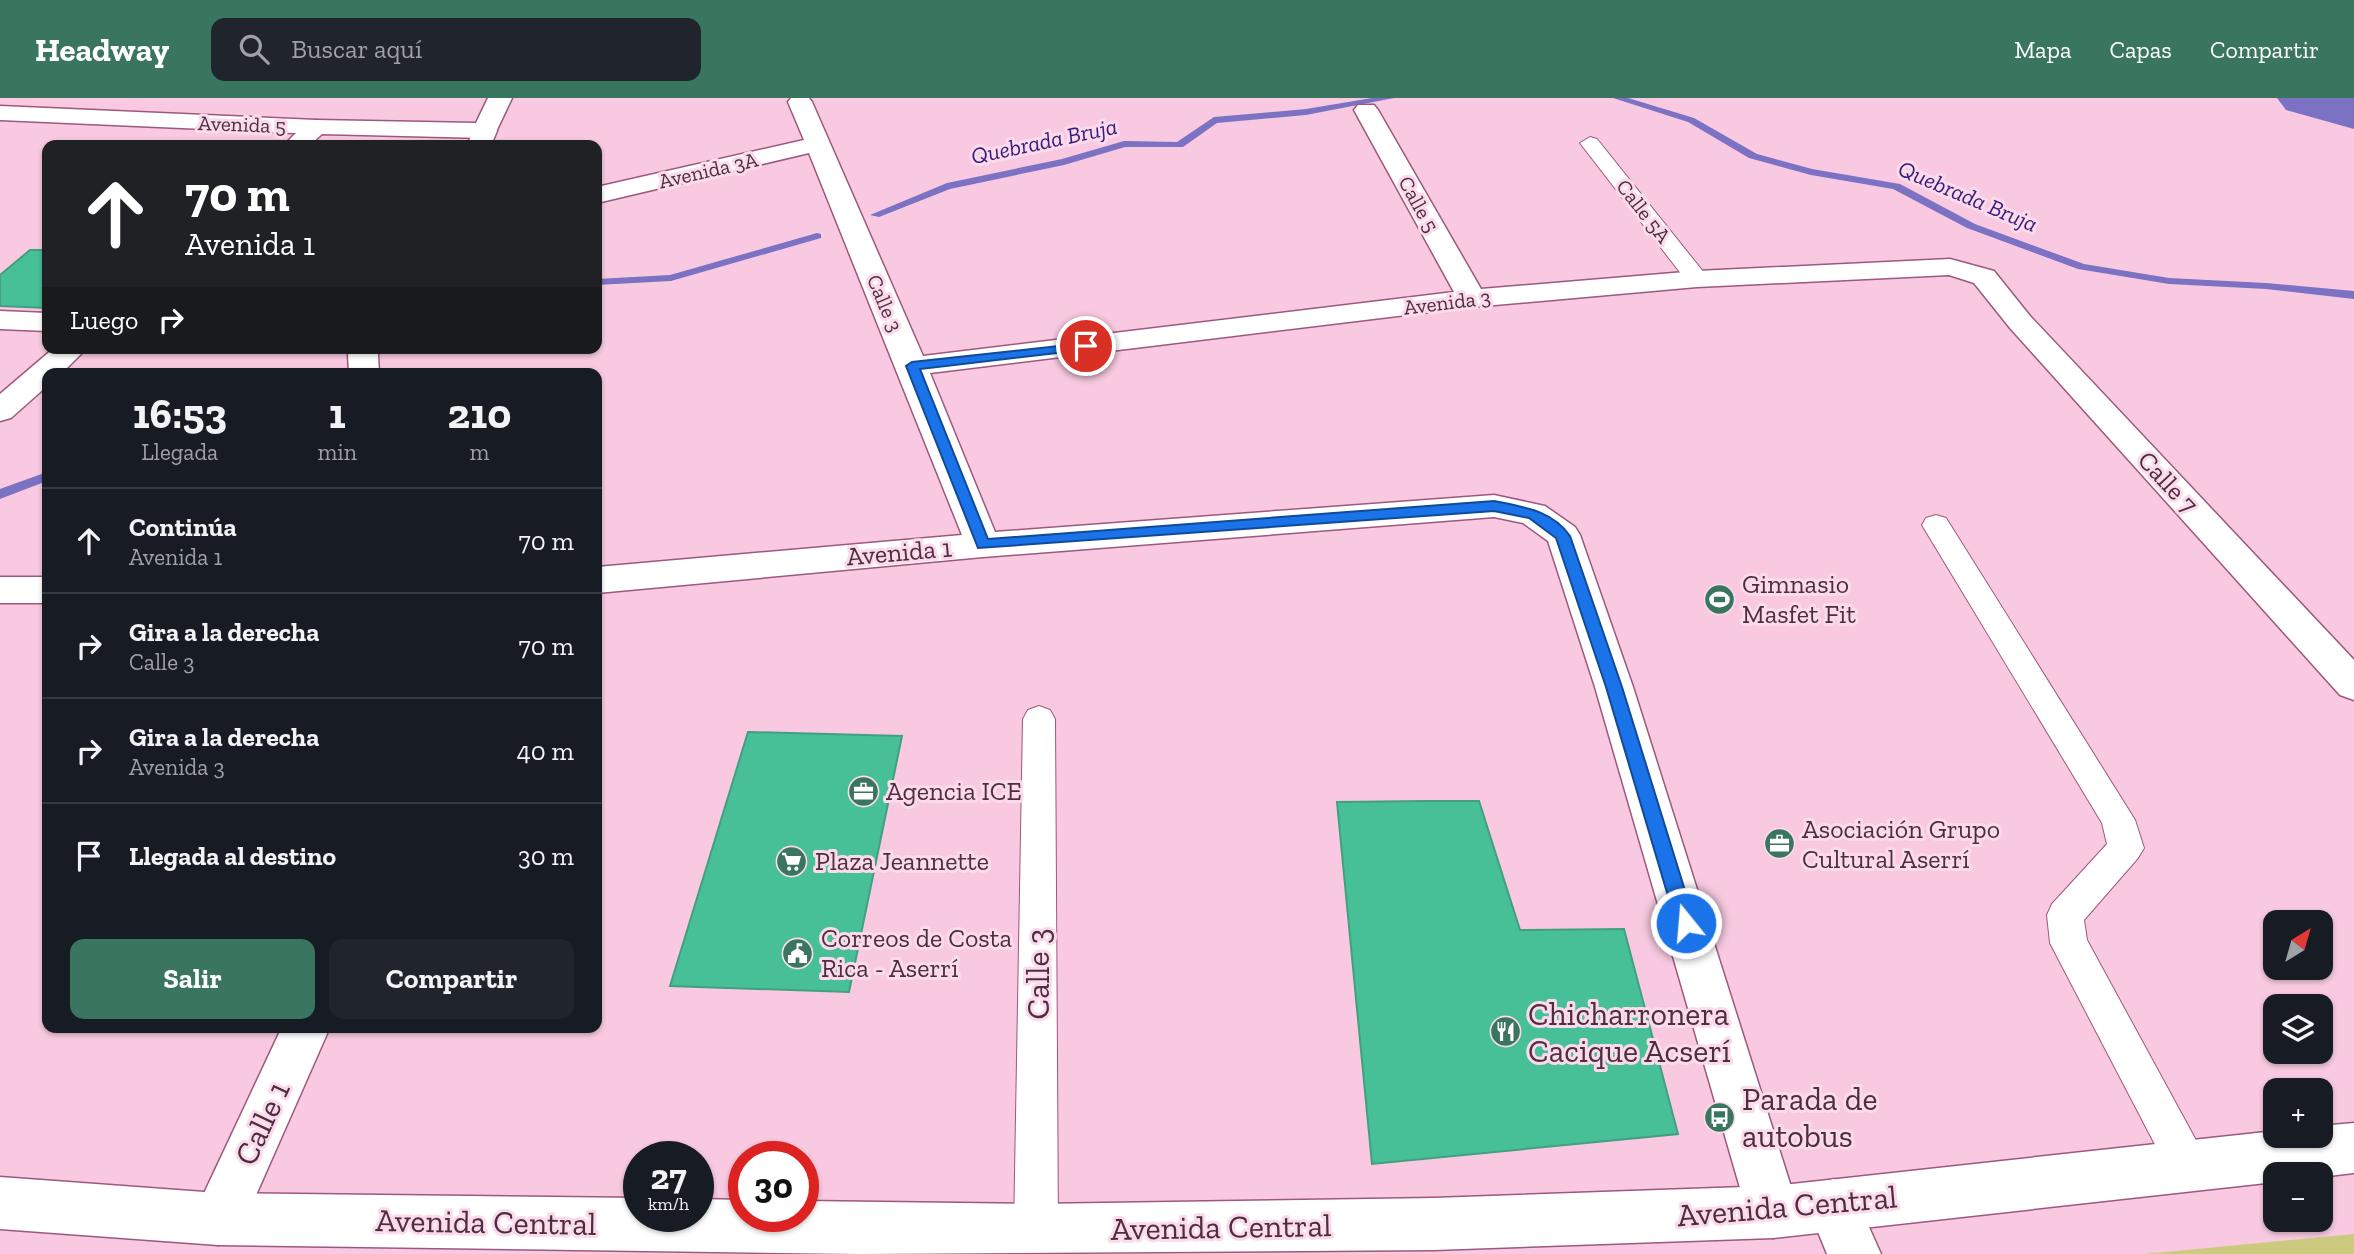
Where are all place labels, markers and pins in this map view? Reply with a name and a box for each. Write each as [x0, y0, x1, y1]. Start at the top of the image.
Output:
pin [1056, 316, 1116, 376]
place label: Gimnasio Masfet Fit [1742, 568, 1856, 630]
sports icon: Gimnasio Masfet Fit [1702, 582, 1736, 616]
office icon: Agencia ICE [846, 774, 880, 808]
place label: Agencia ICE [886, 775, 1022, 807]
place label: Asociación Grupo Cultural Aserrí [1802, 813, 2000, 875]
office icon: Asociación Grupo Cultural Aserrí [1762, 827, 1796, 861]
supermarket icon: Plaza Jeannette [775, 844, 809, 878]
place label: Plaza Jeannette [815, 845, 989, 877]
place label: Correos de Costa Rica - Aserrí [821, 922, 1012, 984]
public building icon: Correos de Costa Rica - Aserrí [781, 936, 815, 970]
place label: Chicharronera Cacique Acserí [1528, 995, 1731, 1070]
restaurant icon: Chicharronera Cacique Acserí [1488, 1015, 1522, 1049]
place label: Parada de autobus [1742, 1080, 1877, 1155]
bus stop icon: Parada de autobus [1702, 1100, 1736, 1134]

